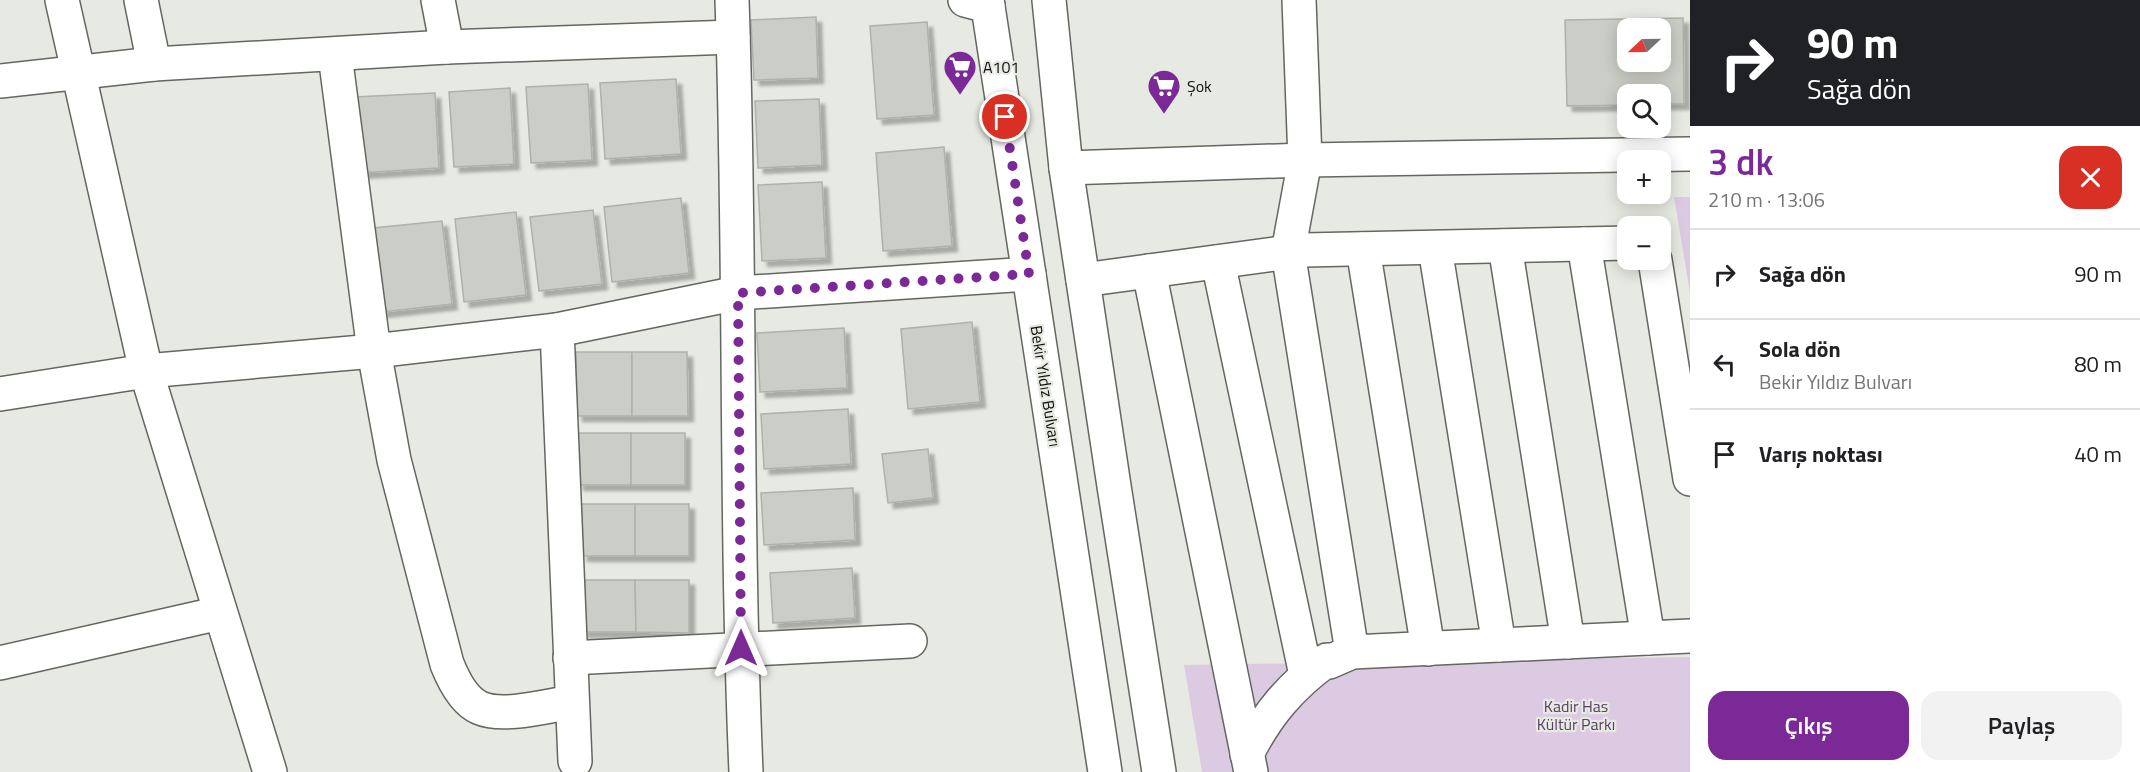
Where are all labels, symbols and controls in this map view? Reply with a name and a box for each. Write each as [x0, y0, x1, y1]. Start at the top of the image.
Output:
text: 90 m [1807, 10, 1899, 74]
north arrow [1617, 18, 1671, 72]
map controls [1617, 18, 1671, 270]
icon: right [1708, 24, 1786, 102]
supermarket icon: A101 [942, 49, 978, 96]
place label: A101 [983, 55, 1019, 79]
supermarket icon: Şok [1146, 68, 1182, 115]
text: Sağa dön [1807, 68, 1912, 109]
place label: Şok [1187, 74, 1212, 98]
button: search [1617, 84, 1671, 138]
pin [979, 91, 1030, 142]
icon: arrive [988, 100, 1021, 133]
text: 3 dk [1708, 134, 1773, 189]
button: close [2059, 146, 2122, 209]
button: + [1617, 150, 1671, 204]
text: 210 m · 13:06 [1708, 184, 1825, 215]
button: − [1617, 216, 1671, 270]
text: Sağa dön [1759, 257, 1846, 291]
text: 90 m [2074, 257, 2122, 291]
icon: right [1708, 258, 1741, 291]
street label: Bekir Yıldız Bulvarı [1025, 324, 1067, 448]
text: Sola dön [1759, 332, 1841, 366]
text: 80 m [2074, 347, 2122, 381]
icon: left [1708, 348, 1741, 381]
text: Bekir Yıldız Bulvarı [1759, 366, 1912, 397]
text: Varış noktası [1759, 437, 1883, 471]
text: 40 m [2074, 437, 2122, 471]
icon: arrive [1708, 438, 1741, 471]
position arrow [709, 616, 773, 680]
button: Çıkış [1708, 691, 1909, 760]
button: Paylaş [1921, 691, 2122, 760]
park label: Kadir Has Kültür Parkı [1537, 694, 1615, 736]

